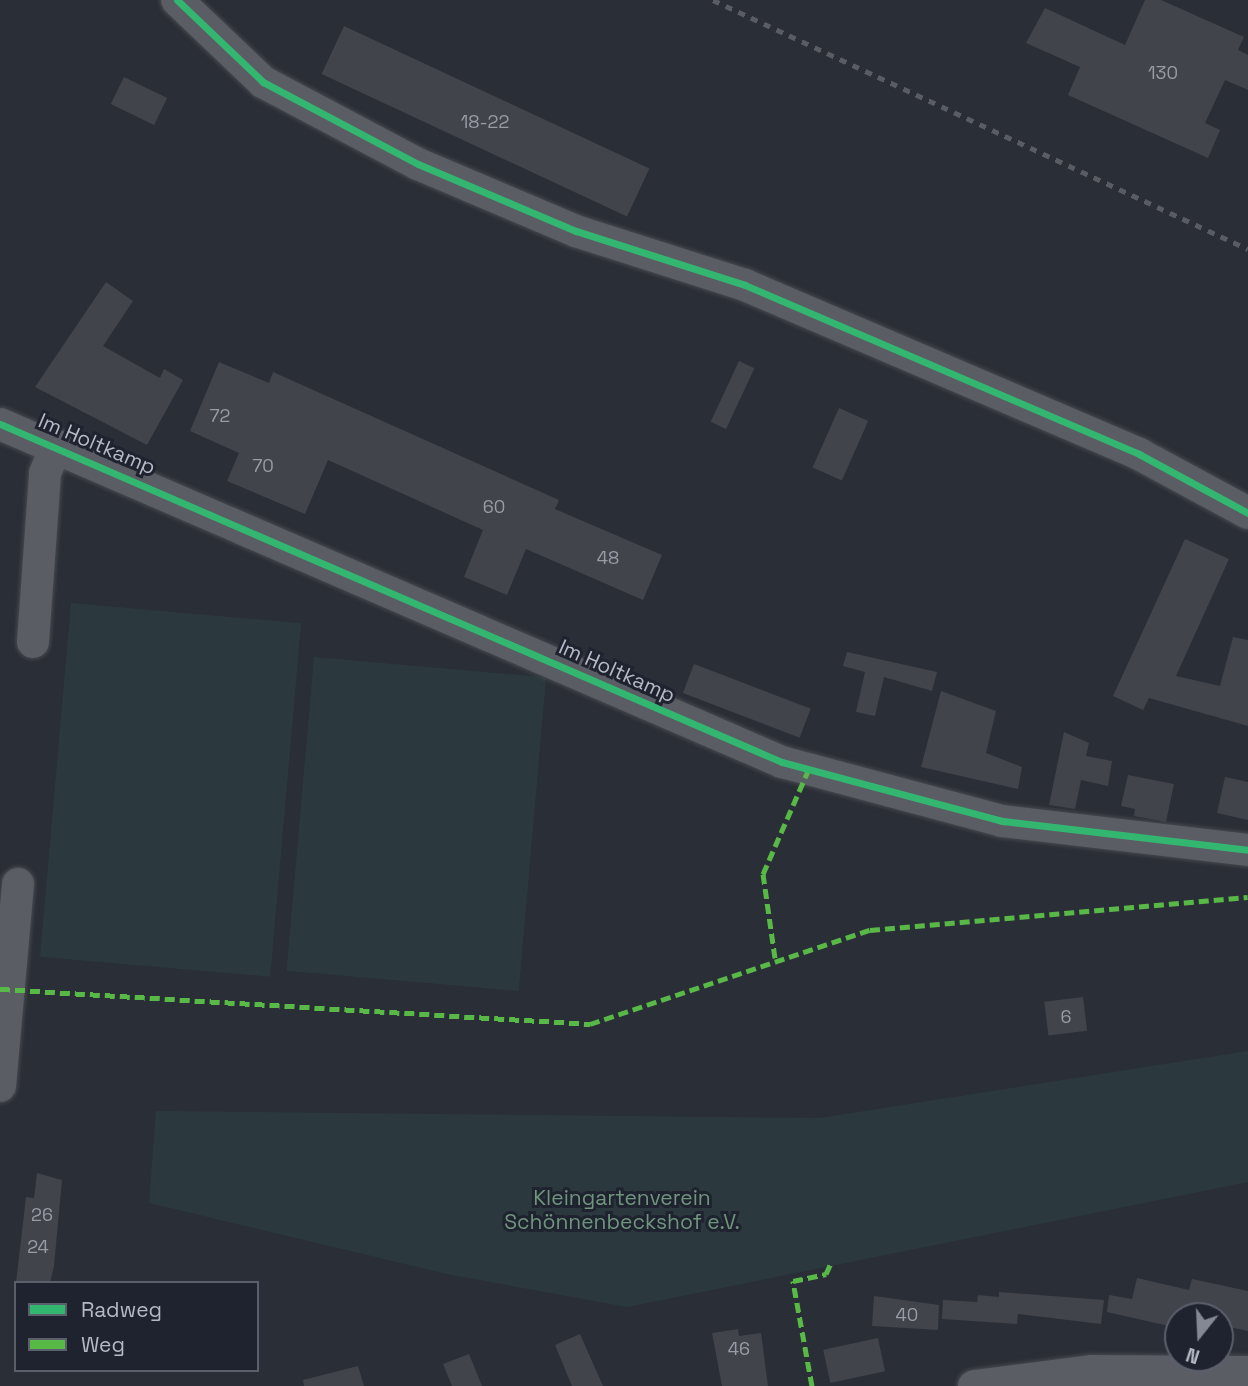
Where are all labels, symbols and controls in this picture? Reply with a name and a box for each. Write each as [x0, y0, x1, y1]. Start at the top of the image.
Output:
house number: 130 [1148, 62, 1178, 84]
house number: 18-22 [461, 111, 509, 133]
house number: 72 [210, 405, 230, 427]
street label: Im Holtkamp [35, 408, 159, 480]
house number: 70 [252, 455, 274, 477]
house number: 60 [483, 496, 505, 518]
house number: 48 [597, 547, 619, 569]
street label: Im Holtkamp [555, 634, 679, 708]
house number: 6 [1060, 1006, 1072, 1028]
park label: Kleingartenverein Schönnenbeckshof e.V. [504, 1185, 740, 1235]
house number: 26 [31, 1204, 53, 1226]
house number: 24 [27, 1236, 49, 1258]
legend [14, 1281, 259, 1372]
text: Radweg [81, 1296, 162, 1323]
north arrow [1164, 1302, 1234, 1372]
house number: 40 [896, 1304, 918, 1326]
text: Weg [81, 1331, 125, 1358]
house number: 46 [728, 1338, 750, 1360]
text: N [1183, 1342, 1203, 1369]

